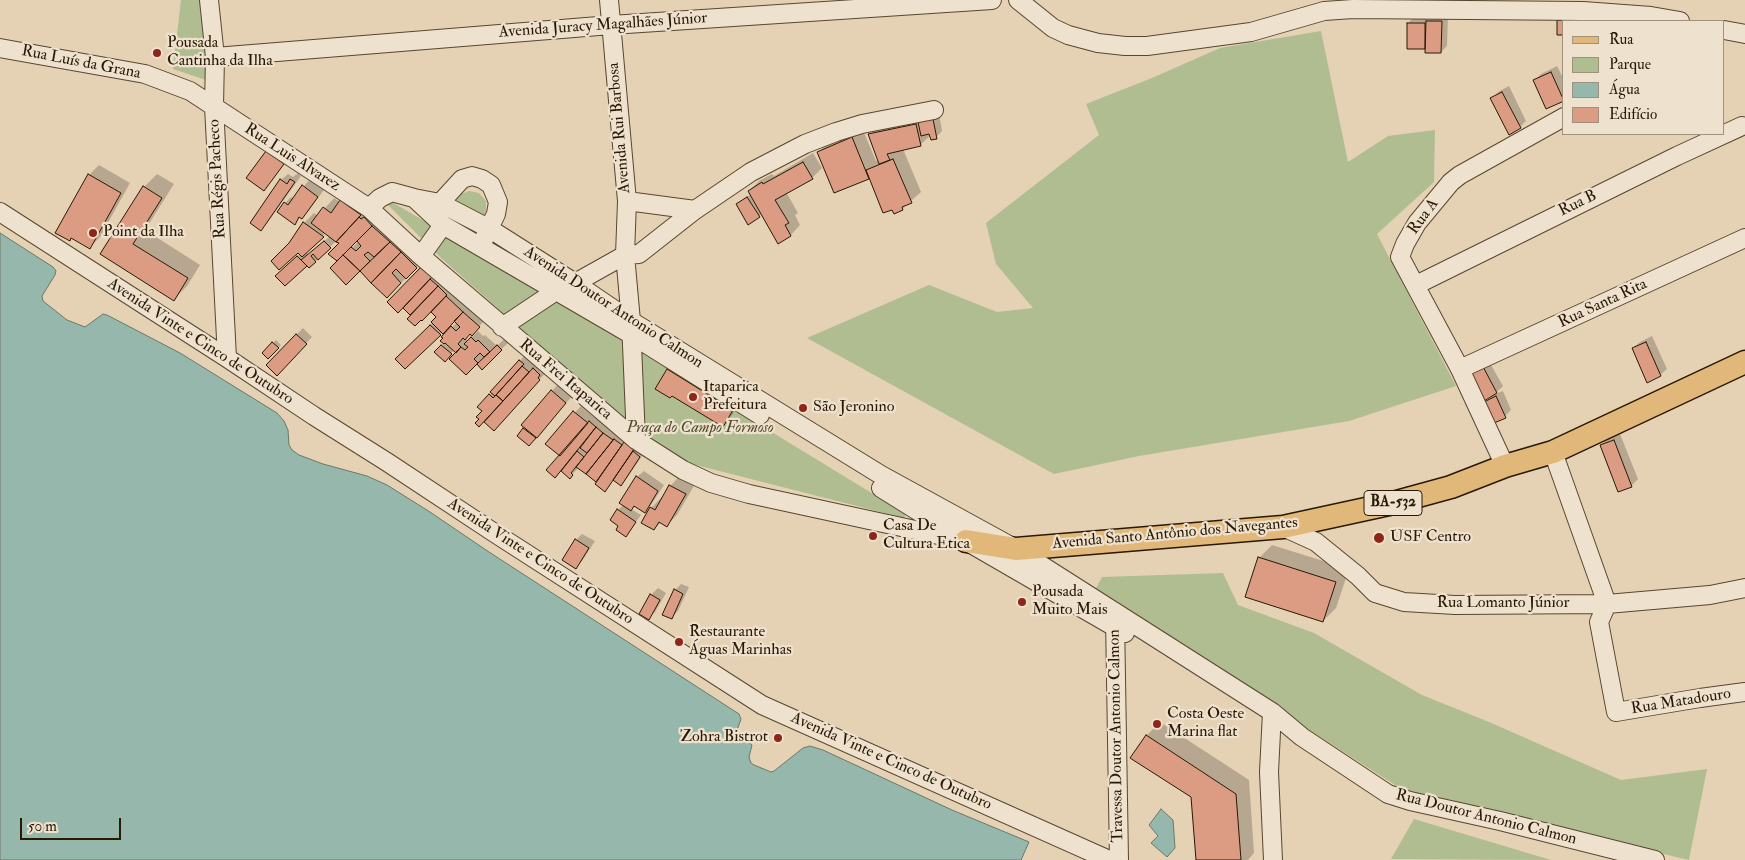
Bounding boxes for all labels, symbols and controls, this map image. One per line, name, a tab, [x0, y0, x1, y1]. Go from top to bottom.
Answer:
street label: Avenida Juracy Magalhães Júnior	[498, 9, 708, 43]
legend	[1562, 20, 1725, 135]
text: Rua	[1609, 30, 1634, 49]
place label: Pousada Cantinha da Ilha	[167, 34, 273, 72]
street label: Rua Luís da Grana	[20, 42, 142, 84]
marker: Pousada Cantinha da Ilha	[151, 47, 163, 59]
text: Parque	[1609, 55, 1651, 74]
street label: Avenida Rui Barbosa	[605, 62, 635, 194]
text: Água	[1609, 80, 1640, 99]
text: Edifício	[1609, 105, 1657, 124]
street label: Rua Régis Pacheco	[205, 119, 231, 239]
street label: Rua Luis Alvarez	[240, 120, 344, 196]
street label: Rua B	[1556, 187, 1600, 221]
street label: Rua A	[1405, 195, 1443, 239]
place label: Point da Ilha	[103, 223, 184, 243]
marker: Point da Ilha	[87, 227, 99, 239]
street label: Avenida Doutor Antonio Calmon	[520, 243, 706, 373]
street label: Avenida Vinte e Cinco de Outubro	[103, 275, 297, 409]
street label: Rua Santa Rita	[1556, 275, 1650, 333]
street label: Rua Frei Itaparica	[515, 336, 615, 424]
place label: Itaparica Prefeitura	[703, 378, 767, 416]
marker: Itaparica Prefeitura	[687, 391, 699, 403]
place label: São Jeronino	[813, 398, 894, 418]
marker: São Jeronino	[797, 402, 809, 414]
park label: Praça do Campo Formoso	[626, 419, 774, 439]
road number: BA-532	[1364, 490, 1422, 516]
street label: Avenida Vinte e Cinco de Outubro	[443, 495, 637, 629]
street label: Avenida Santo Antônio dos Navegantes	[1052, 514, 1298, 554]
place label: Casa De Cultura Etica	[883, 517, 970, 555]
place label: USF Centro	[1390, 528, 1471, 548]
marker: Casa De Cultura Etica	[867, 530, 879, 542]
marker: USF Centro	[1372, 531, 1386, 545]
place label: Pousada Muito Mais	[1032, 583, 1108, 621]
street label: Rua Lomanto Júnior	[1437, 594, 1569, 614]
marker: Pousada Muito Mais	[1016, 596, 1028, 608]
place label: Restaurante Águas Marinhas	[689, 623, 792, 661]
street label: Travessa Doutor Antonio Calmon	[1106, 629, 1128, 843]
marker: Restaurante Águas Marinhas	[673, 636, 685, 648]
street label: Rua Matadouro	[1630, 685, 1732, 719]
place label: Costa Oeste Marina flat	[1167, 705, 1244, 743]
street label: Avenida Vinte e Cinco de Outubro	[788, 709, 994, 815]
marker: Costa Oeste Marina flat	[1151, 718, 1163, 730]
place label: Zohra Bistrot	[680, 728, 768, 748]
marker: Zohra Bistrot	[772, 732, 784, 744]
street label: Rua Doutor Antonio Calmon	[1393, 786, 1579, 850]
scale bar	[22, 808, 124, 840]
text: 50 m	[28, 817, 57, 836]

